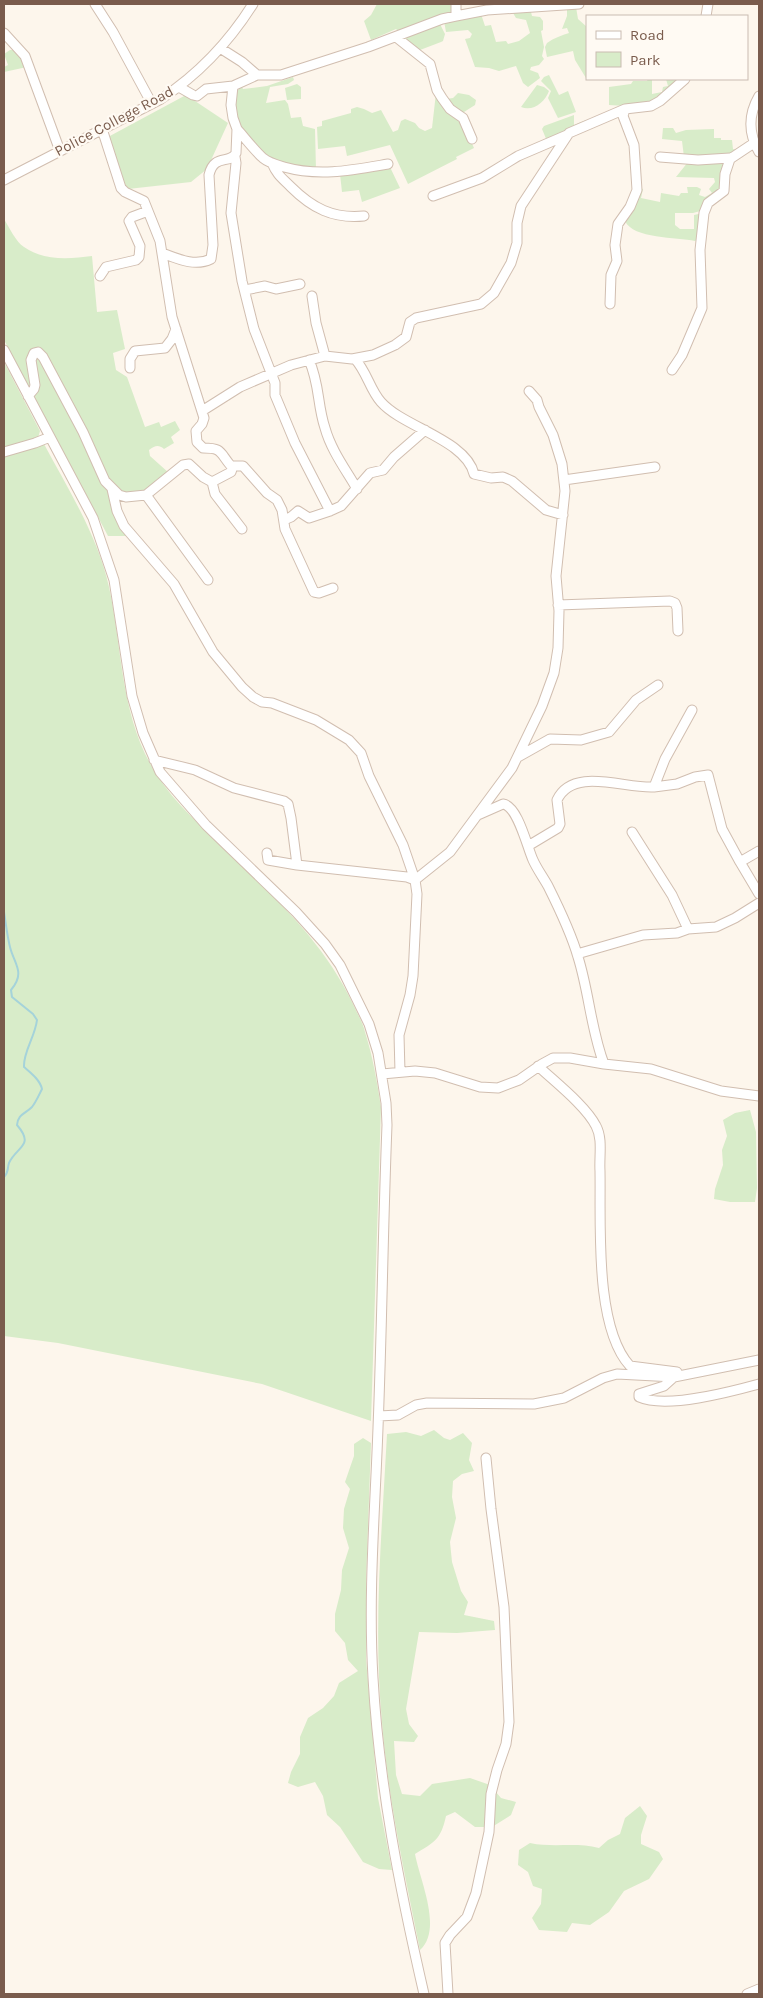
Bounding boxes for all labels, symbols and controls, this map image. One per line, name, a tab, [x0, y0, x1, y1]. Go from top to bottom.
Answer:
legend	[586, 15, 748, 80]
text: Road	[630, 26, 665, 44]
text: Park	[630, 51, 660, 69]
street label: Police College Road	[52, 82, 176, 160]

